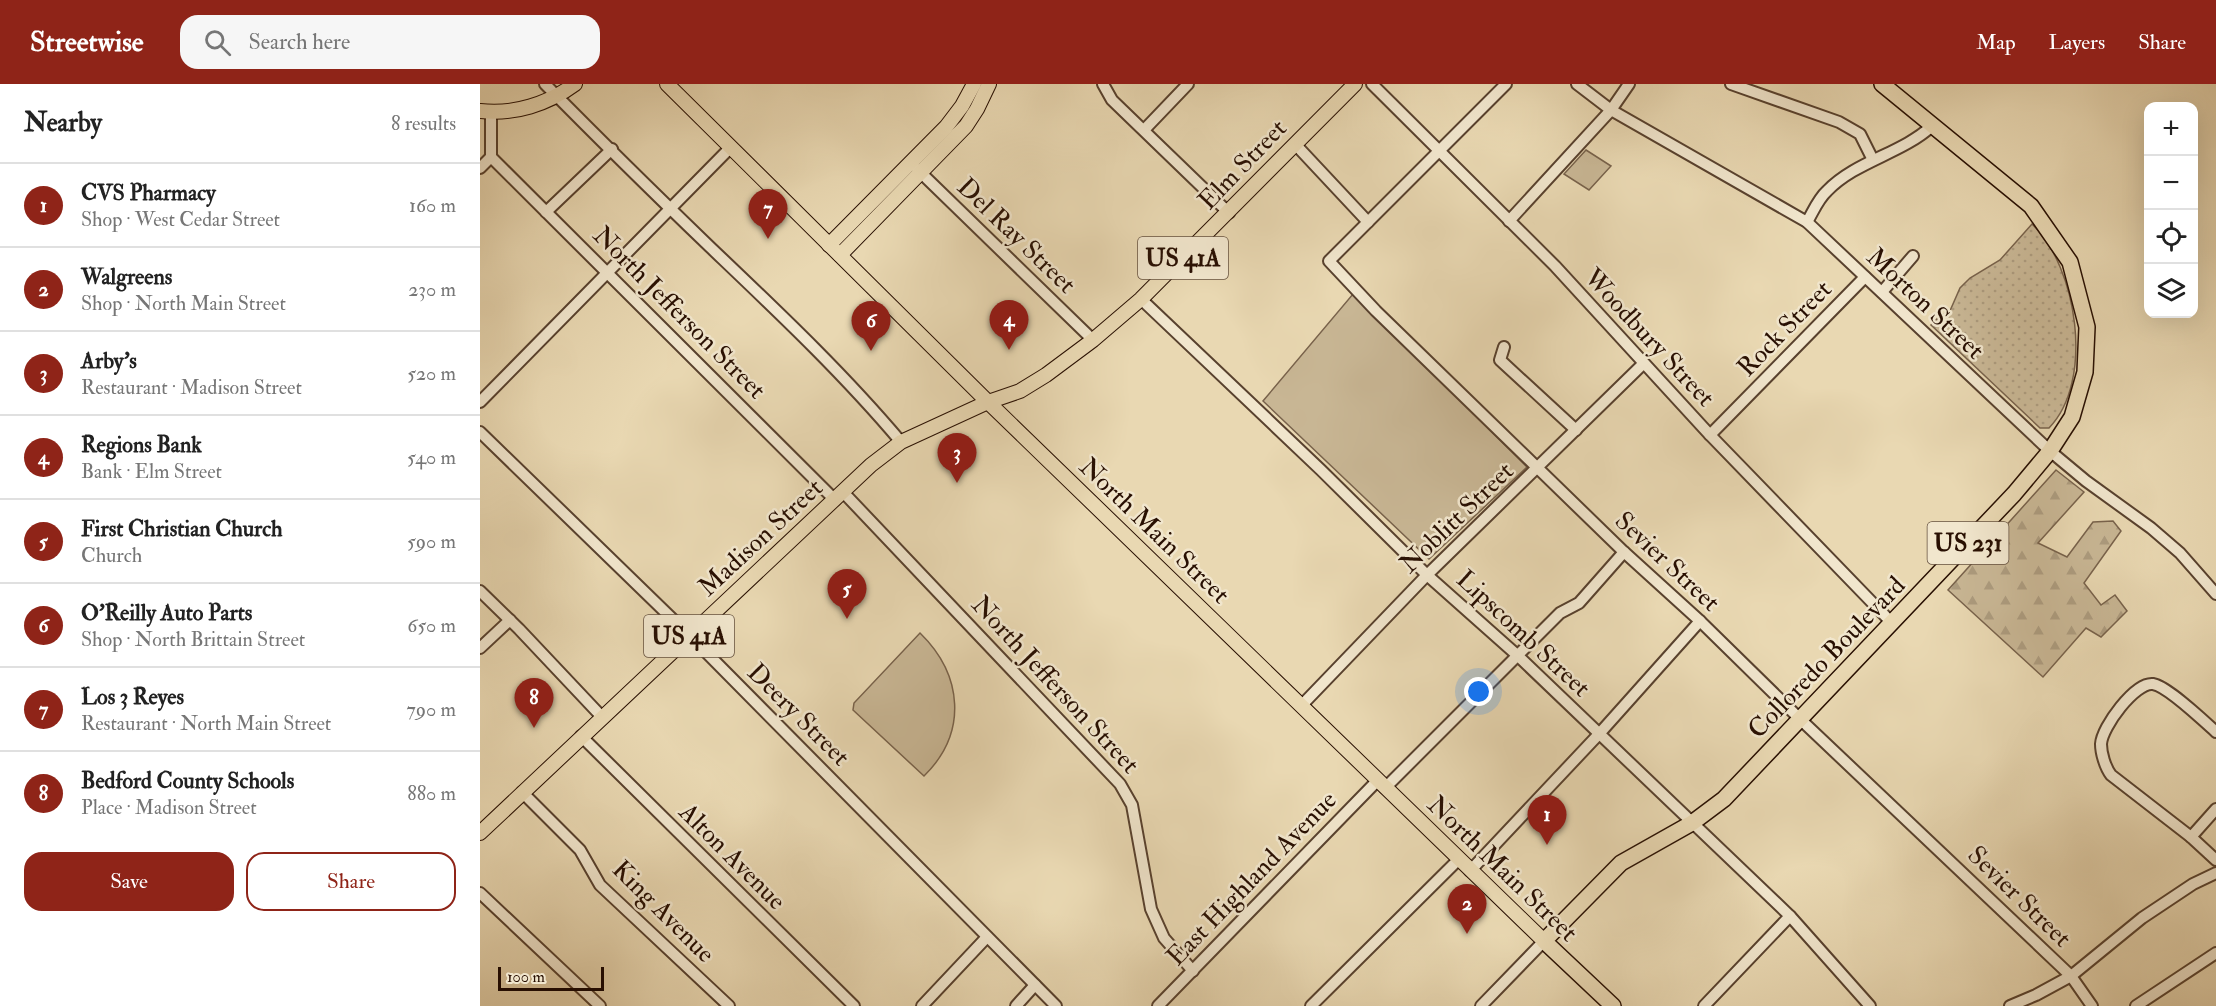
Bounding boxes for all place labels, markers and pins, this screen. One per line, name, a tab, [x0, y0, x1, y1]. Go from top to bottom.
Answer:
pin: 7	[748, 190, 788, 239]
pin: 4	[990, 300, 1028, 350]
pin: 6	[852, 302, 890, 351]
pin: 3	[938, 434, 976, 483]
pin: 5	[828, 570, 866, 619]
pin: 8	[514, 678, 554, 728]
pin: 1	[1528, 796, 1566, 845]
pin: 2	[1448, 884, 1486, 934]

